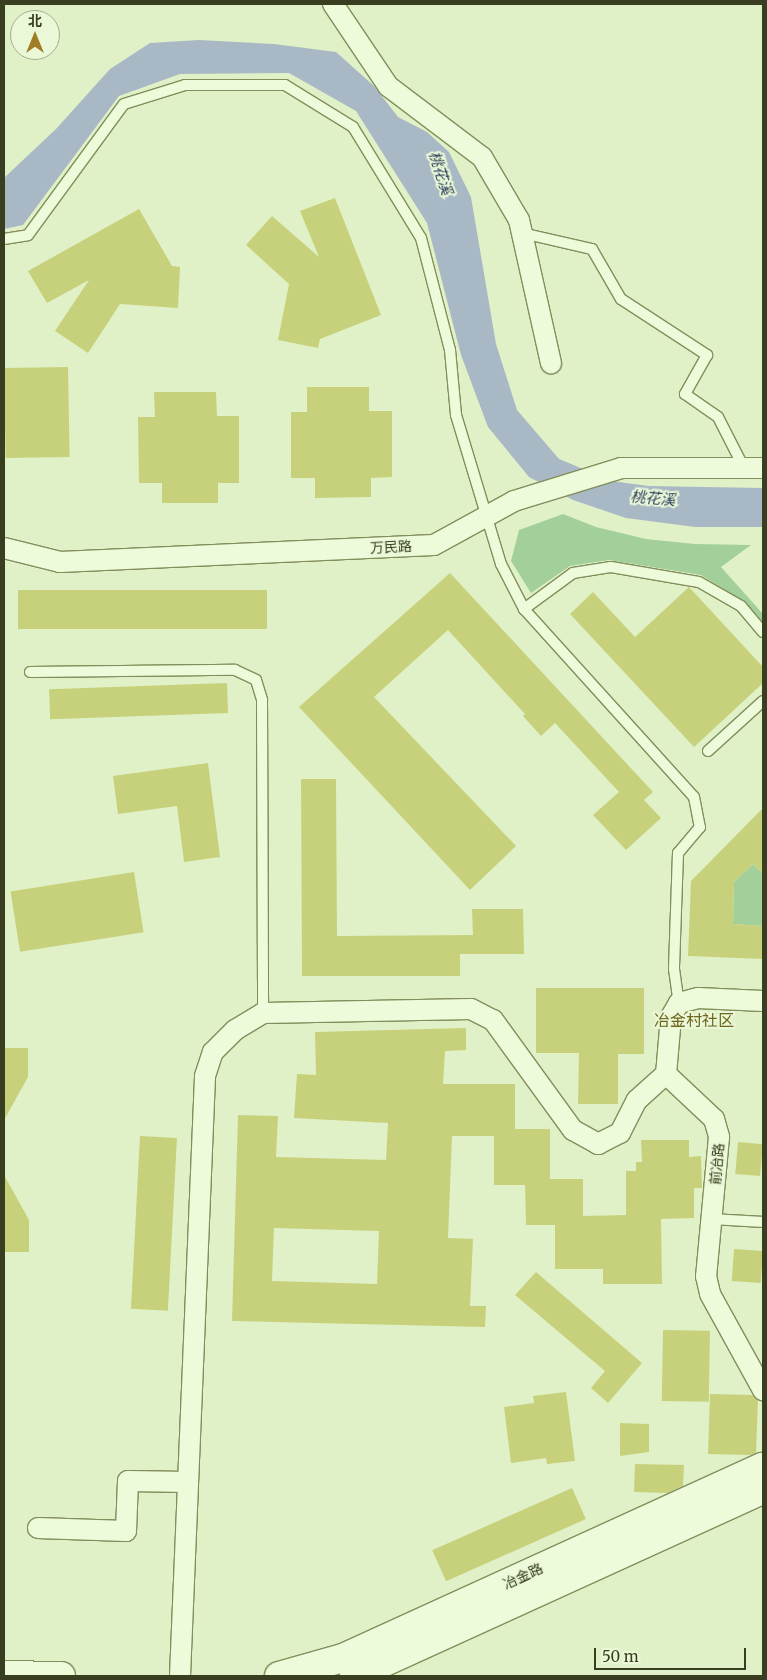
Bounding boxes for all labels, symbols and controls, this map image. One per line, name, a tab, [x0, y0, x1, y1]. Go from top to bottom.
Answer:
north arrow	[10, 10, 60, 60]
text: 北	[28, 12, 42, 30]
water label: 桃花溪	[425, 149, 457, 197]
water label: 桃花溪	[630, 487, 676, 509]
street label: 万民路	[370, 538, 412, 556]
district label: 冶金村社区	[654, 1010, 734, 1030]
street label: 前冶路	[707, 1142, 727, 1186]
street label: 冶金路	[500, 1560, 546, 1592]
scale bar	[597, 1638, 750, 1670]
text: 50 m	[602, 1647, 639, 1666]

